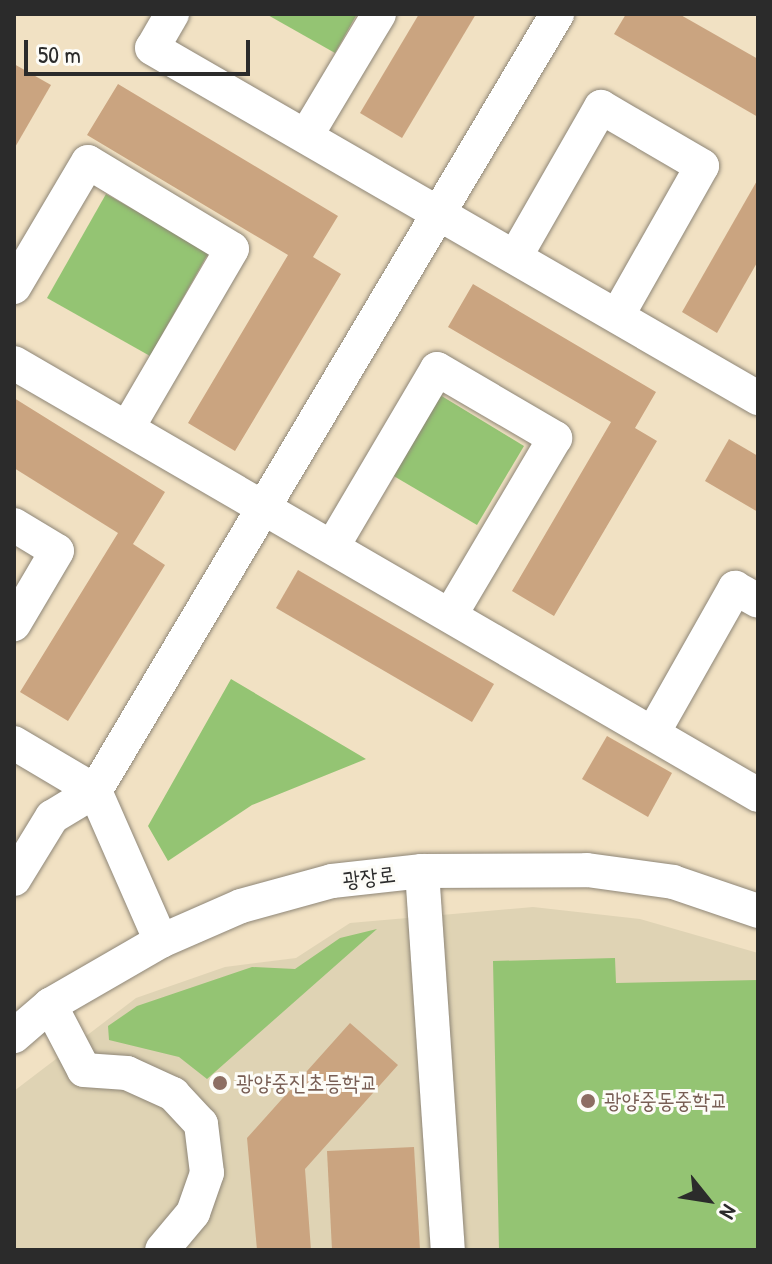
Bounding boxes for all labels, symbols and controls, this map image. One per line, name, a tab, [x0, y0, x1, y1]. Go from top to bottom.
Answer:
scale bar	[28, 24, 254, 74]
text: 50 m	[38, 38, 81, 70]
street label: 광장로	[341, 861, 397, 893]
place label: 광양중진초등학교	[236, 1070, 378, 1096]
marker: 광양중진초등학교	[211, 1074, 229, 1092]
place label: 광양중동중학교	[604, 1088, 728, 1114]
marker: 광양중동중학교	[579, 1092, 597, 1110]
north arrow	[668, 1160, 748, 1240]
text: N	[713, 1199, 745, 1225]

